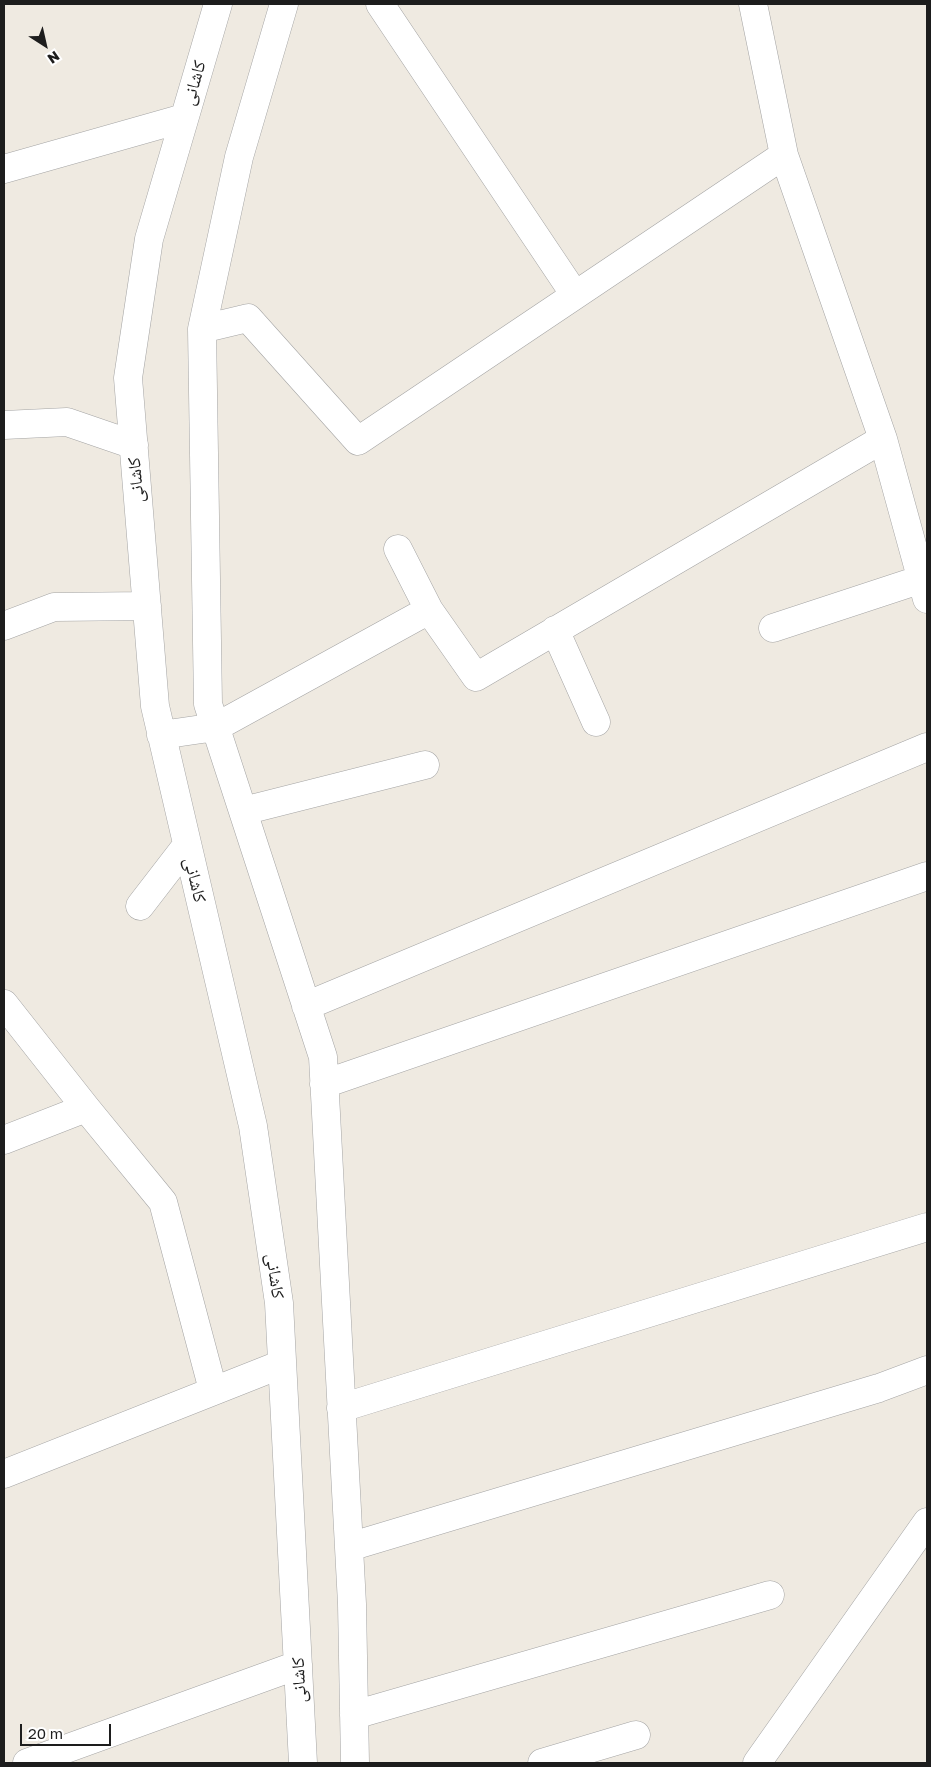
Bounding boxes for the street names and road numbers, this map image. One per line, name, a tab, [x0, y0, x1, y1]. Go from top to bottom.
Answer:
street label: کاشانی	[177, 58, 211, 108]
street label: کاشانی	[123, 456, 149, 504]
street label: کاشانی	[179, 855, 211, 905]
street label: کاشانی	[261, 1252, 289, 1300]
street label: کاشانی	[287, 1657, 311, 1703]

